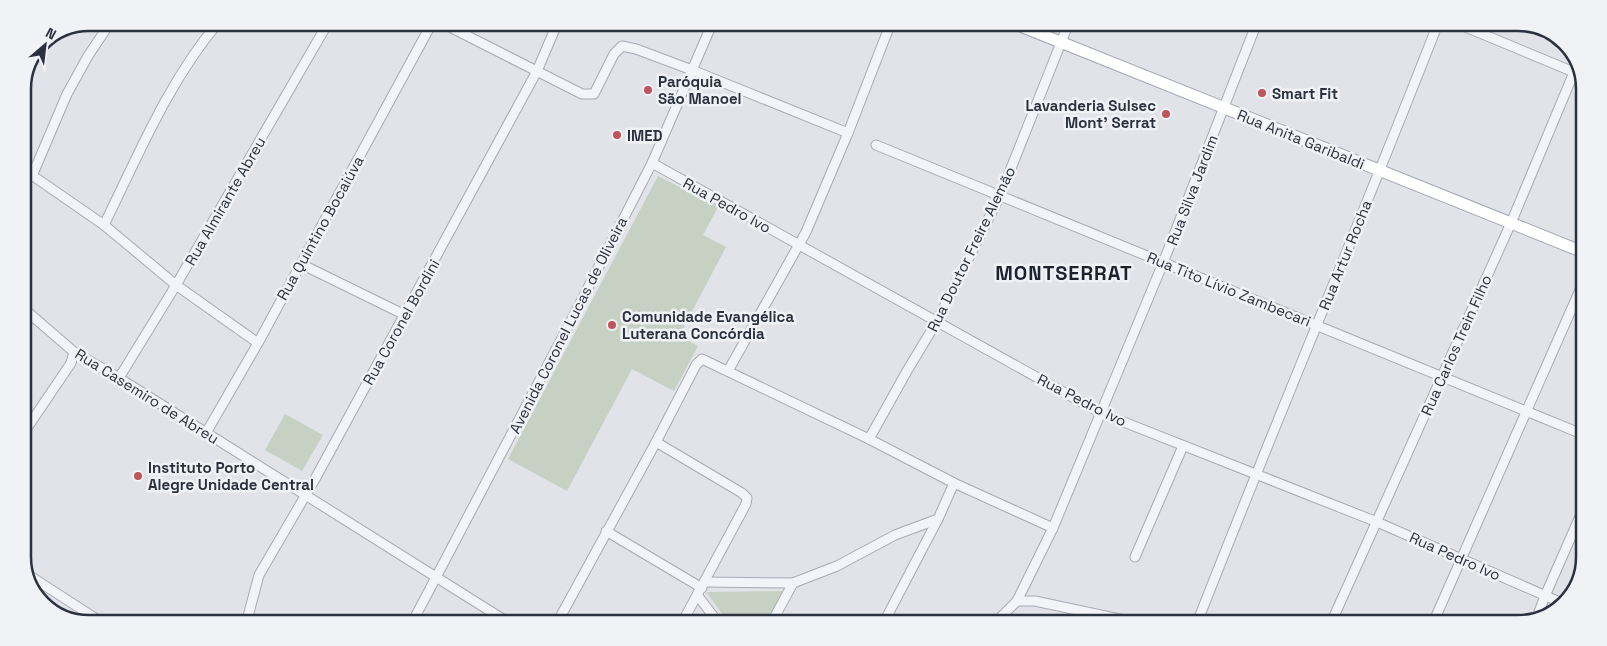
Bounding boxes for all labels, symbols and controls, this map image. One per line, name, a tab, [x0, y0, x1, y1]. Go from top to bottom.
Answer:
north arrow	[20, 20, 70, 70]
text: N	[43, 23, 59, 44]
place label: Paróquia São Manoel	[658, 72, 742, 108]
marker: Paróquia São Manoel	[642, 84, 654, 96]
place label: Smart Fit	[1272, 84, 1338, 103]
marker: Smart Fit	[1256, 87, 1268, 99]
place label: Lavanderia Sulsec Mont' Serrat	[1025, 96, 1156, 132]
street label: Rua Anita Garibaldi	[1235, 105, 1367, 173]
marker: Lavanderia Sulsec Mont' Serrat	[1160, 108, 1172, 120]
place label: IMED	[627, 126, 663, 145]
marker: IMED	[611, 129, 623, 141]
street label: Rua Silva Jardim	[1162, 132, 1222, 248]
street label: Rua Almirante Abreu	[180, 133, 270, 269]
street label: Rua Quintino Bocaiúva	[272, 152, 368, 303]
street label: Rua Doutor Freire Alemão	[923, 163, 1019, 335]
street label: Rua Pedro Ivo	[680, 173, 774, 237]
street label: Rua Artur Rocha	[1314, 197, 1376, 313]
street label: Avenida Coronel Lucas de Oliveira	[505, 213, 631, 437]
street label: Rua Tito Lívio Zambecari	[1144, 247, 1314, 331]
street label: Rua Coronel Bordini	[358, 256, 444, 388]
district label: MONTSERRAT	[995, 260, 1133, 286]
street label: Rua Carlos Trein Filho	[1416, 272, 1496, 418]
place label: Comunidade Evangélica Luterana Concórdia	[622, 307, 794, 343]
marker: Comunidade Evangélica Luterana Concórdia	[606, 319, 618, 331]
street label: Rua Casemiro de Abreu	[72, 344, 222, 448]
street label: Rua Pedro Ivo	[1034, 369, 1130, 431]
place label: Instituto Porto Alegre Unidade Central	[148, 458, 314, 494]
marker: Instituto Porto Alegre Unidade Central	[132, 470, 144, 482]
street label: Rua Pedro Ivo	[1407, 527, 1503, 585]

